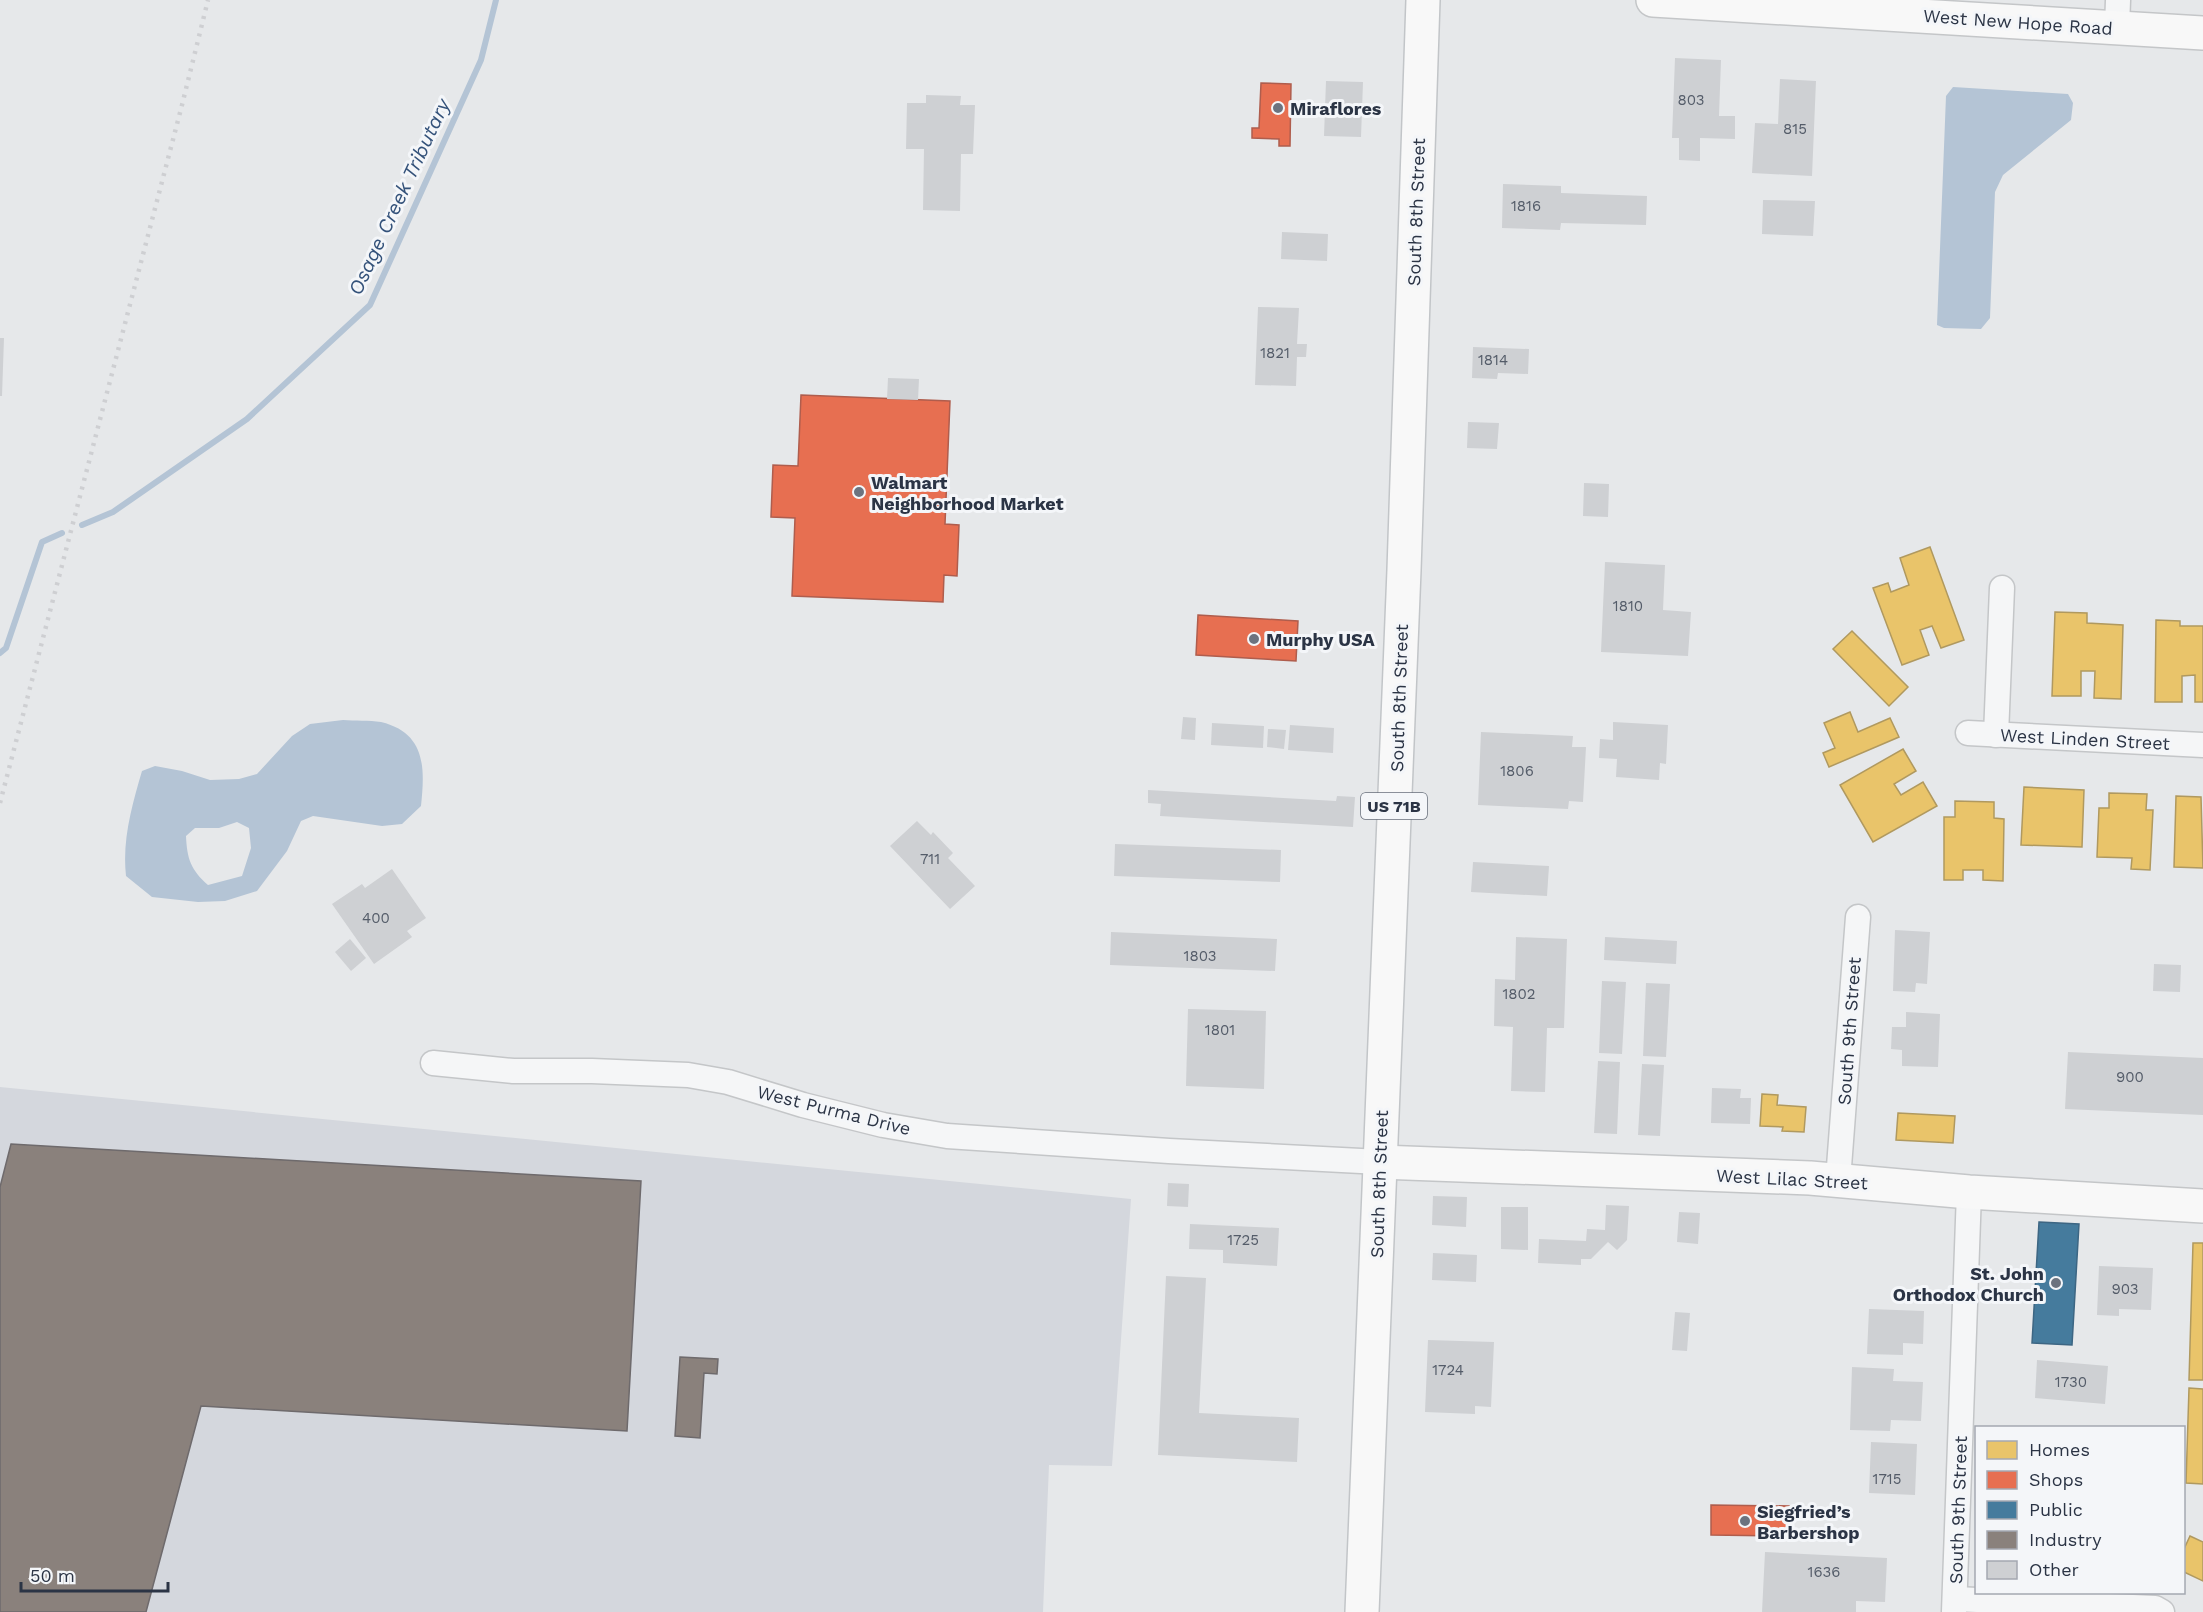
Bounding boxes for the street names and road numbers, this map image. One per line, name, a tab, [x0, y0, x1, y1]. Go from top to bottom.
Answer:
street label: West New Hope Road	[1923, 5, 2113, 39]
street label: South 8th Street	[1403, 137, 1429, 287]
street label: South 8th Street	[1386, 623, 1412, 773]
street label: West Linden Street	[2000, 724, 2171, 754]
road number: US 71B	[1361, 793, 1427, 819]
street label: South 9th Street	[1833, 956, 1865, 1106]
street label: West Purma Drive	[755, 1081, 913, 1139]
street label: South 8th Street	[1366, 1109, 1392, 1259]
street label: West Lilac Street	[1716, 1165, 1869, 1193]
street label: South 9th Street	[1945, 1435, 1971, 1585]

